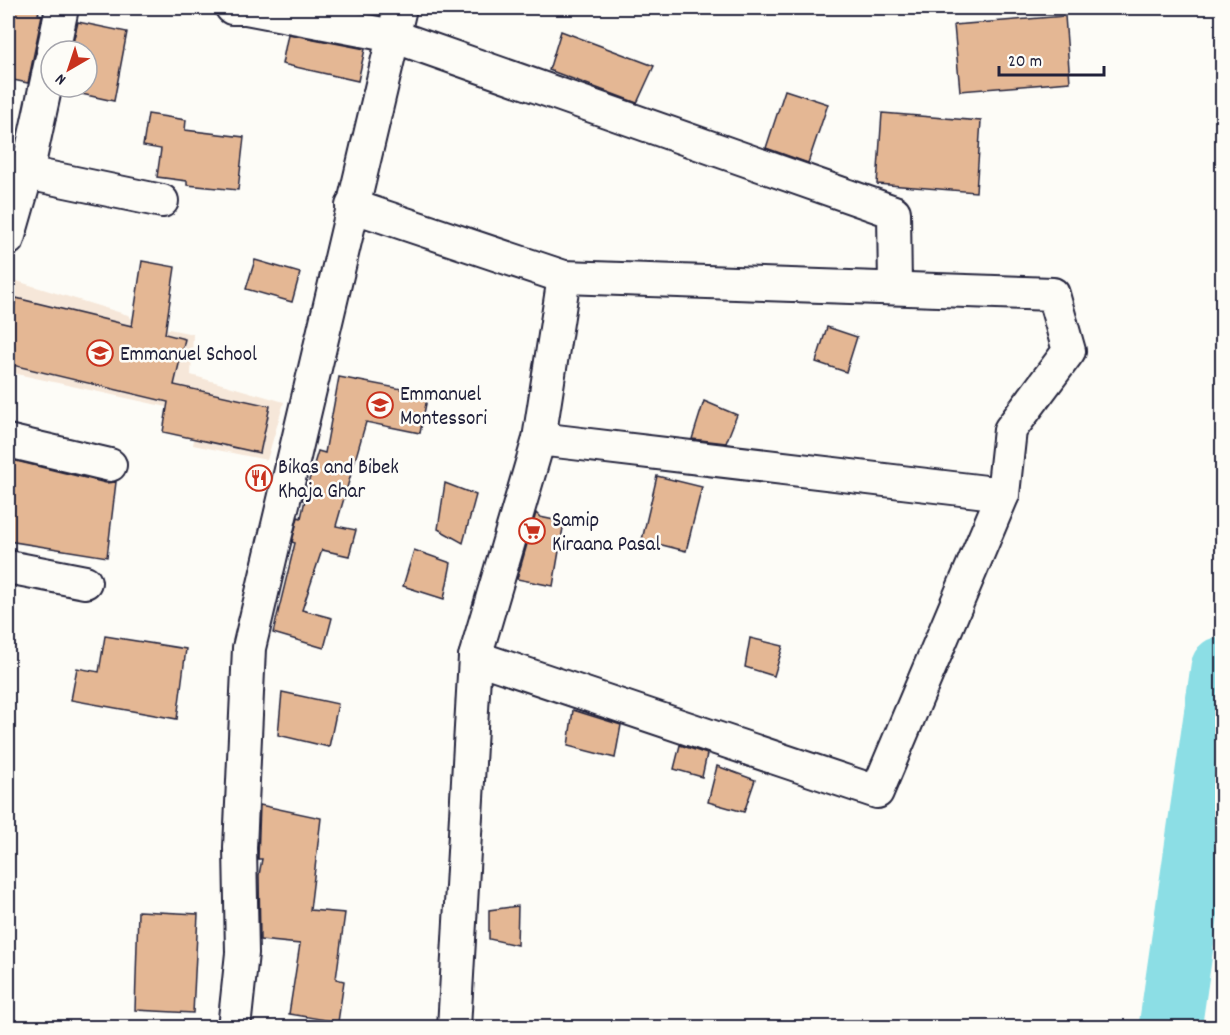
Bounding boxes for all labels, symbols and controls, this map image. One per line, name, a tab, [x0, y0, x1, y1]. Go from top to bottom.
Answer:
north arrow	[39, 39, 99, 99]
scale bar	[999, 39, 1104, 77]
text: 20 m	[1008, 50, 1042, 75]
text: N	[51, 67, 71, 90]
school or university icon: Emmanuel School	[85, 338, 115, 368]
place label: Emmanuel School	[120, 341, 257, 371]
place label: Emmanuel Montessori	[400, 381, 487, 435]
school or university icon: Emmanuel Montessori	[365, 390, 395, 420]
place label: Bikas and Bibek Khaja Ghar	[278, 454, 399, 508]
restaurant icon: Bikas and Bibek Khaja Ghar	[244, 463, 274, 493]
place label: Samip Kiraana Pasal	[552, 507, 660, 561]
supermarket icon: Samip Kiraana Pasal	[517, 516, 547, 546]

